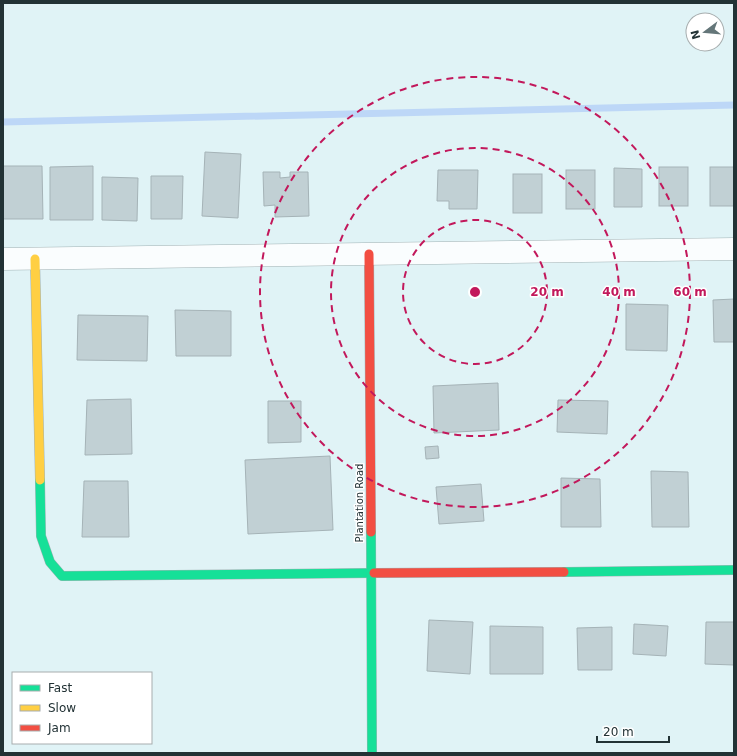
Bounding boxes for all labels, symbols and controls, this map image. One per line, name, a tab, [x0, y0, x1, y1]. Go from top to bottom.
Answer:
north arrow	[685, 12, 725, 52]
text: N	[688, 28, 703, 41]
centre of rings	[468, 285, 482, 299]
text: 20 m	[530, 285, 564, 299]
text: 40 m	[602, 285, 636, 299]
text: 60 m	[673, 285, 707, 299]
street label: Plantation Road	[354, 464, 365, 542]
legend	[12, 672, 152, 744]
text: Fast	[48, 681, 72, 695]
text: Slow	[48, 701, 76, 715]
scale bar	[597, 718, 669, 744]
text: Jam	[47, 721, 71, 735]
text: 20 m	[603, 725, 634, 739]

